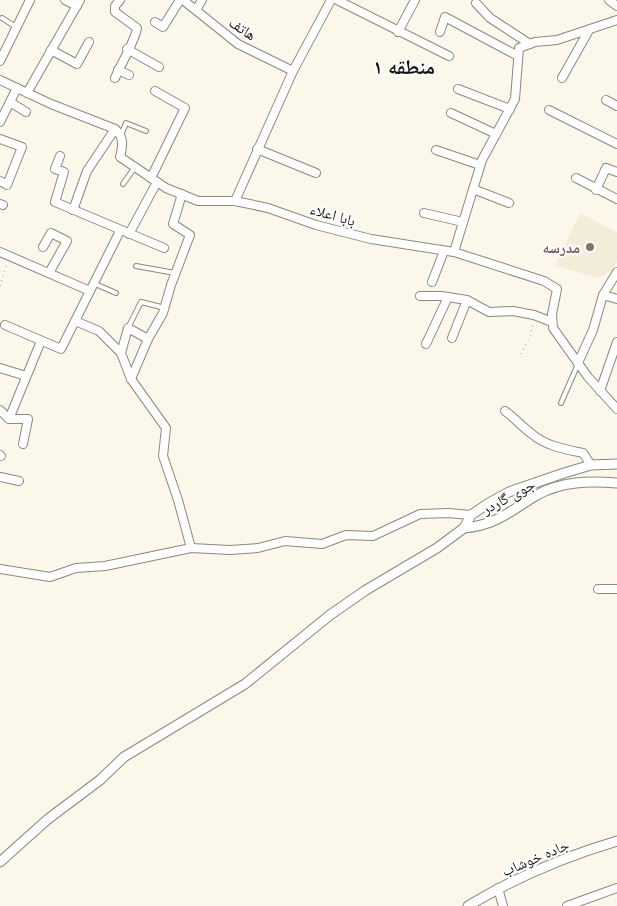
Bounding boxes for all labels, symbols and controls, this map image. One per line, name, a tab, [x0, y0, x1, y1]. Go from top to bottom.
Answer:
street label: هاتف	[225, 12, 261, 44]
district label: منطقه ۱	[373, 53, 435, 80]
street label: بابا اعلاء	[308, 198, 358, 230]
place label: مدرسه	[542, 237, 580, 257]
marker: مدرسه	[584, 241, 596, 253]
street label: جوی گاردر	[477, 473, 539, 520]
street label: جاده خوشاب	[498, 834, 572, 880]

